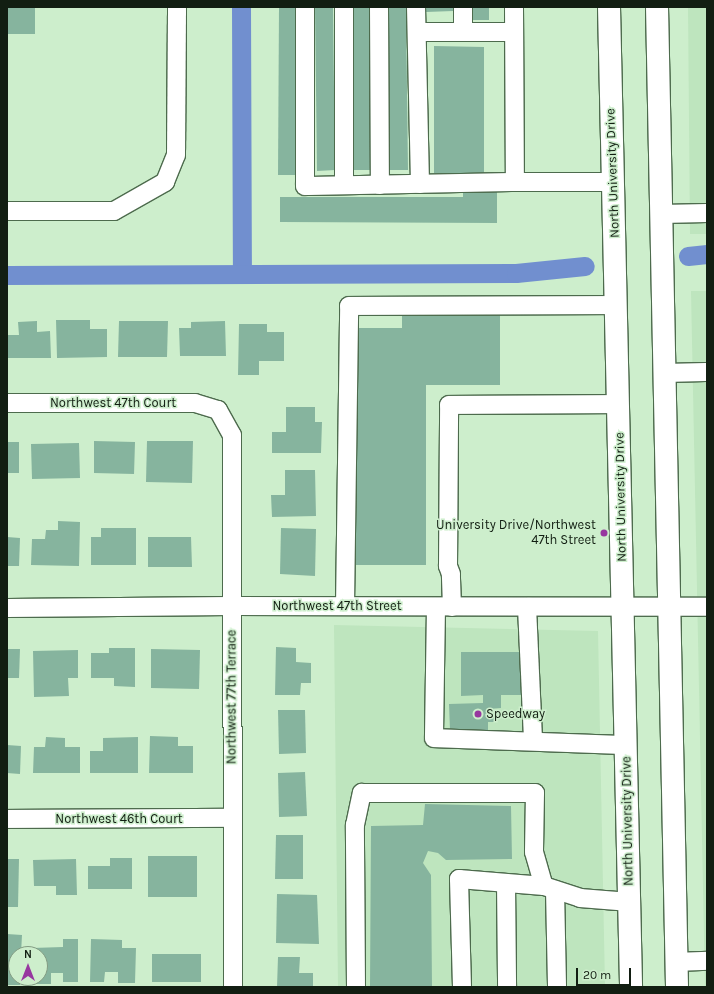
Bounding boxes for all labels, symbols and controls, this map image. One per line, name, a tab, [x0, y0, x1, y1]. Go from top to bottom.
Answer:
street label: North University Drive	[603, 108, 623, 238]
street label: Northwest 47th Court	[50, 395, 176, 411]
street label: North University Drive	[612, 432, 630, 562]
place label: University Drive/Northwest 47th Street	[436, 518, 596, 549]
marker: University Drive/Northwest 47th Street	[599, 528, 609, 538]
street label: Northwest 47th Street	[272, 598, 402, 614]
street label: Northwest 77th Terrace	[224, 630, 240, 764]
place label: Speedway	[486, 706, 545, 722]
marker: Speedway	[473, 709, 483, 719]
street label: North University Drive	[619, 756, 637, 886]
street label: Northwest 46th Court	[55, 811, 183, 827]
north arrow	[8, 946, 48, 986]
text: N	[24, 948, 32, 961]
scale bar	[578, 960, 633, 986]
text: 20 m	[583, 968, 611, 982]

